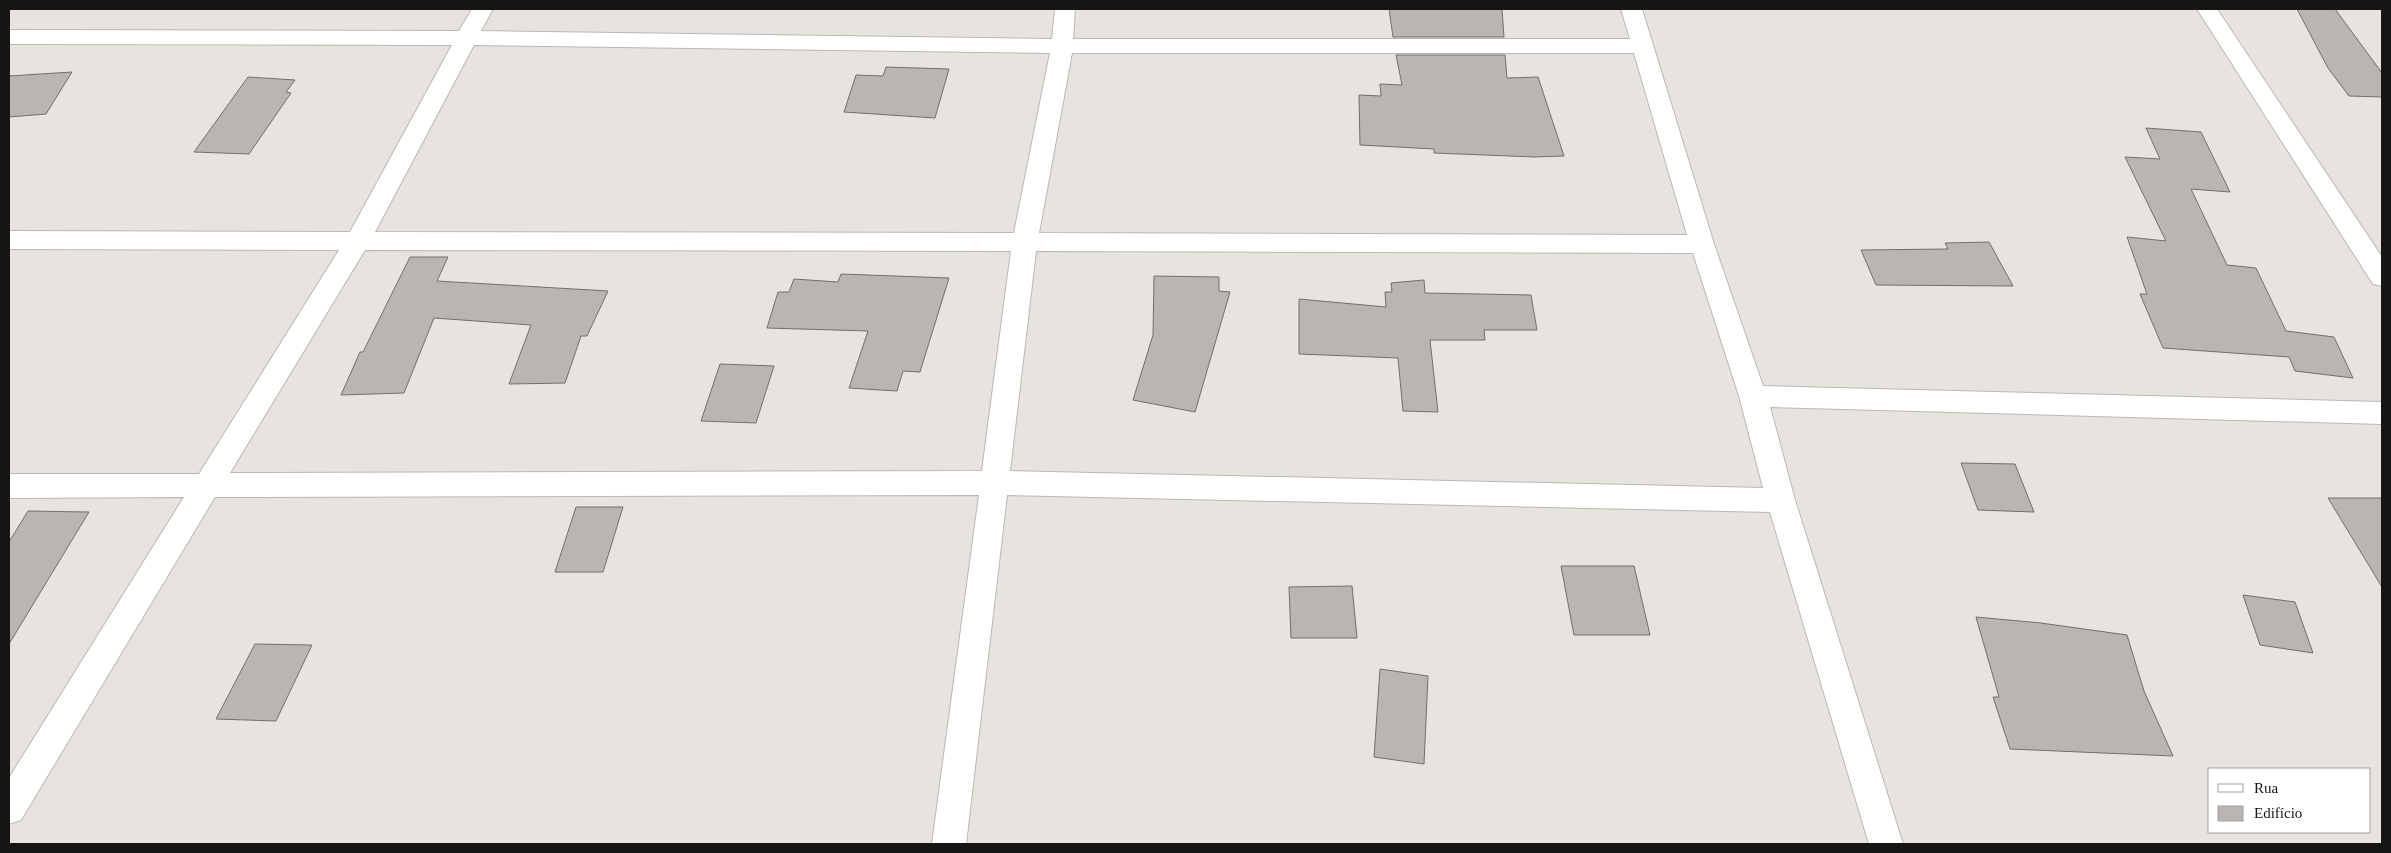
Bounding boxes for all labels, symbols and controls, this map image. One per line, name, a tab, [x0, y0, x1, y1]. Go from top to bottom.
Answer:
legend	[2208, 768, 2371, 833]
text: Rua	[2254, 780, 2279, 796]
text: Edifício	[2254, 805, 2302, 821]

